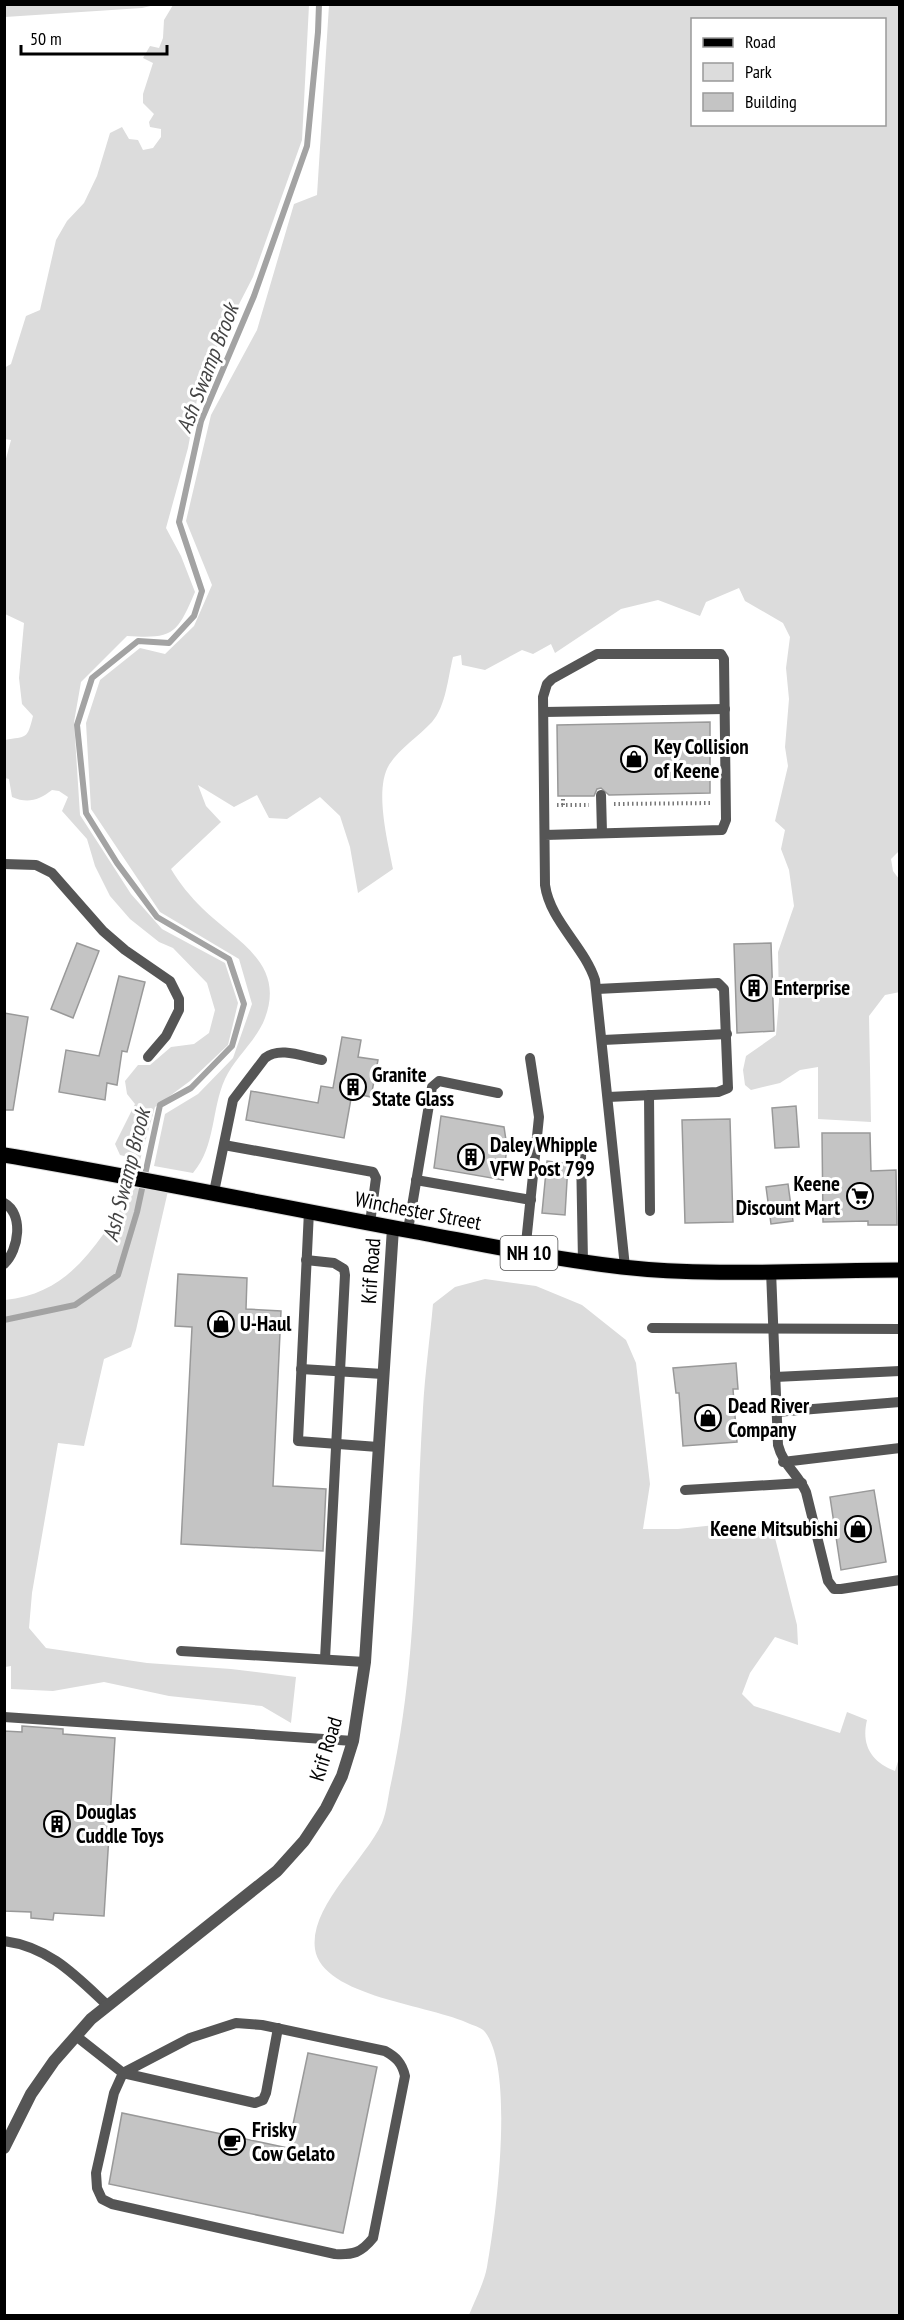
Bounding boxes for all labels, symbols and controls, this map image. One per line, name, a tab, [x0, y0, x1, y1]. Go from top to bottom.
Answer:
scale bar	[21, 18, 166, 56]
legend	[691, 18, 886, 126]
text: 50 m	[30, 27, 62, 50]
text: Road	[745, 30, 776, 53]
text: Park	[745, 60, 772, 83]
text: Building	[745, 90, 797, 113]
water label: Ash Swamp Brook	[170, 297, 245, 436]
place label: Key Collision of Keene	[654, 733, 749, 784]
shop icon: Key Collision of Keene	[619, 744, 649, 774]
building icon: Enterprise	[739, 973, 769, 1003]
place label: Enterprise	[774, 974, 850, 1001]
place label: Granite State Glass	[372, 1061, 454, 1112]
building icon: Granite State Glass	[338, 1072, 368, 1102]
water label: Ash Swamp Brook	[96, 1103, 157, 1244]
place label: Daley Whipple VFW Post 799	[489, 1131, 598, 1182]
building icon: Daley Whipple VFW Post 799	[456, 1142, 486, 1172]
place label: Keene Discount Mart	[736, 1170, 840, 1221]
supermarket icon: Keene Discount Mart	[845, 1181, 875, 1211]
street label: Winchester Street	[353, 1185, 484, 1236]
road number: NH 10	[500, 1236, 558, 1270]
street label: Krif Road	[355, 1237, 386, 1305]
shop icon: U-Haul	[206, 1309, 236, 1339]
place label: U-Haul	[240, 1310, 292, 1337]
place label: Dead River Company	[728, 1392, 810, 1443]
shop icon: Dead River Company	[693, 1403, 723, 1433]
shop icon: Keene Mitsubishi	[843, 1514, 873, 1544]
place label: Keene Mitsubishi	[710, 1515, 838, 1542]
street label: Krif Road	[303, 1713, 348, 1784]
place label: Douglas Cuddle Toys	[76, 1798, 164, 1849]
building icon: Douglas Cuddle Toys	[42, 1809, 72, 1839]
place label: Frisky Cow Gelato	[252, 2116, 335, 2167]
cafe icon: Frisky Cow Gelato	[217, 2127, 247, 2157]

